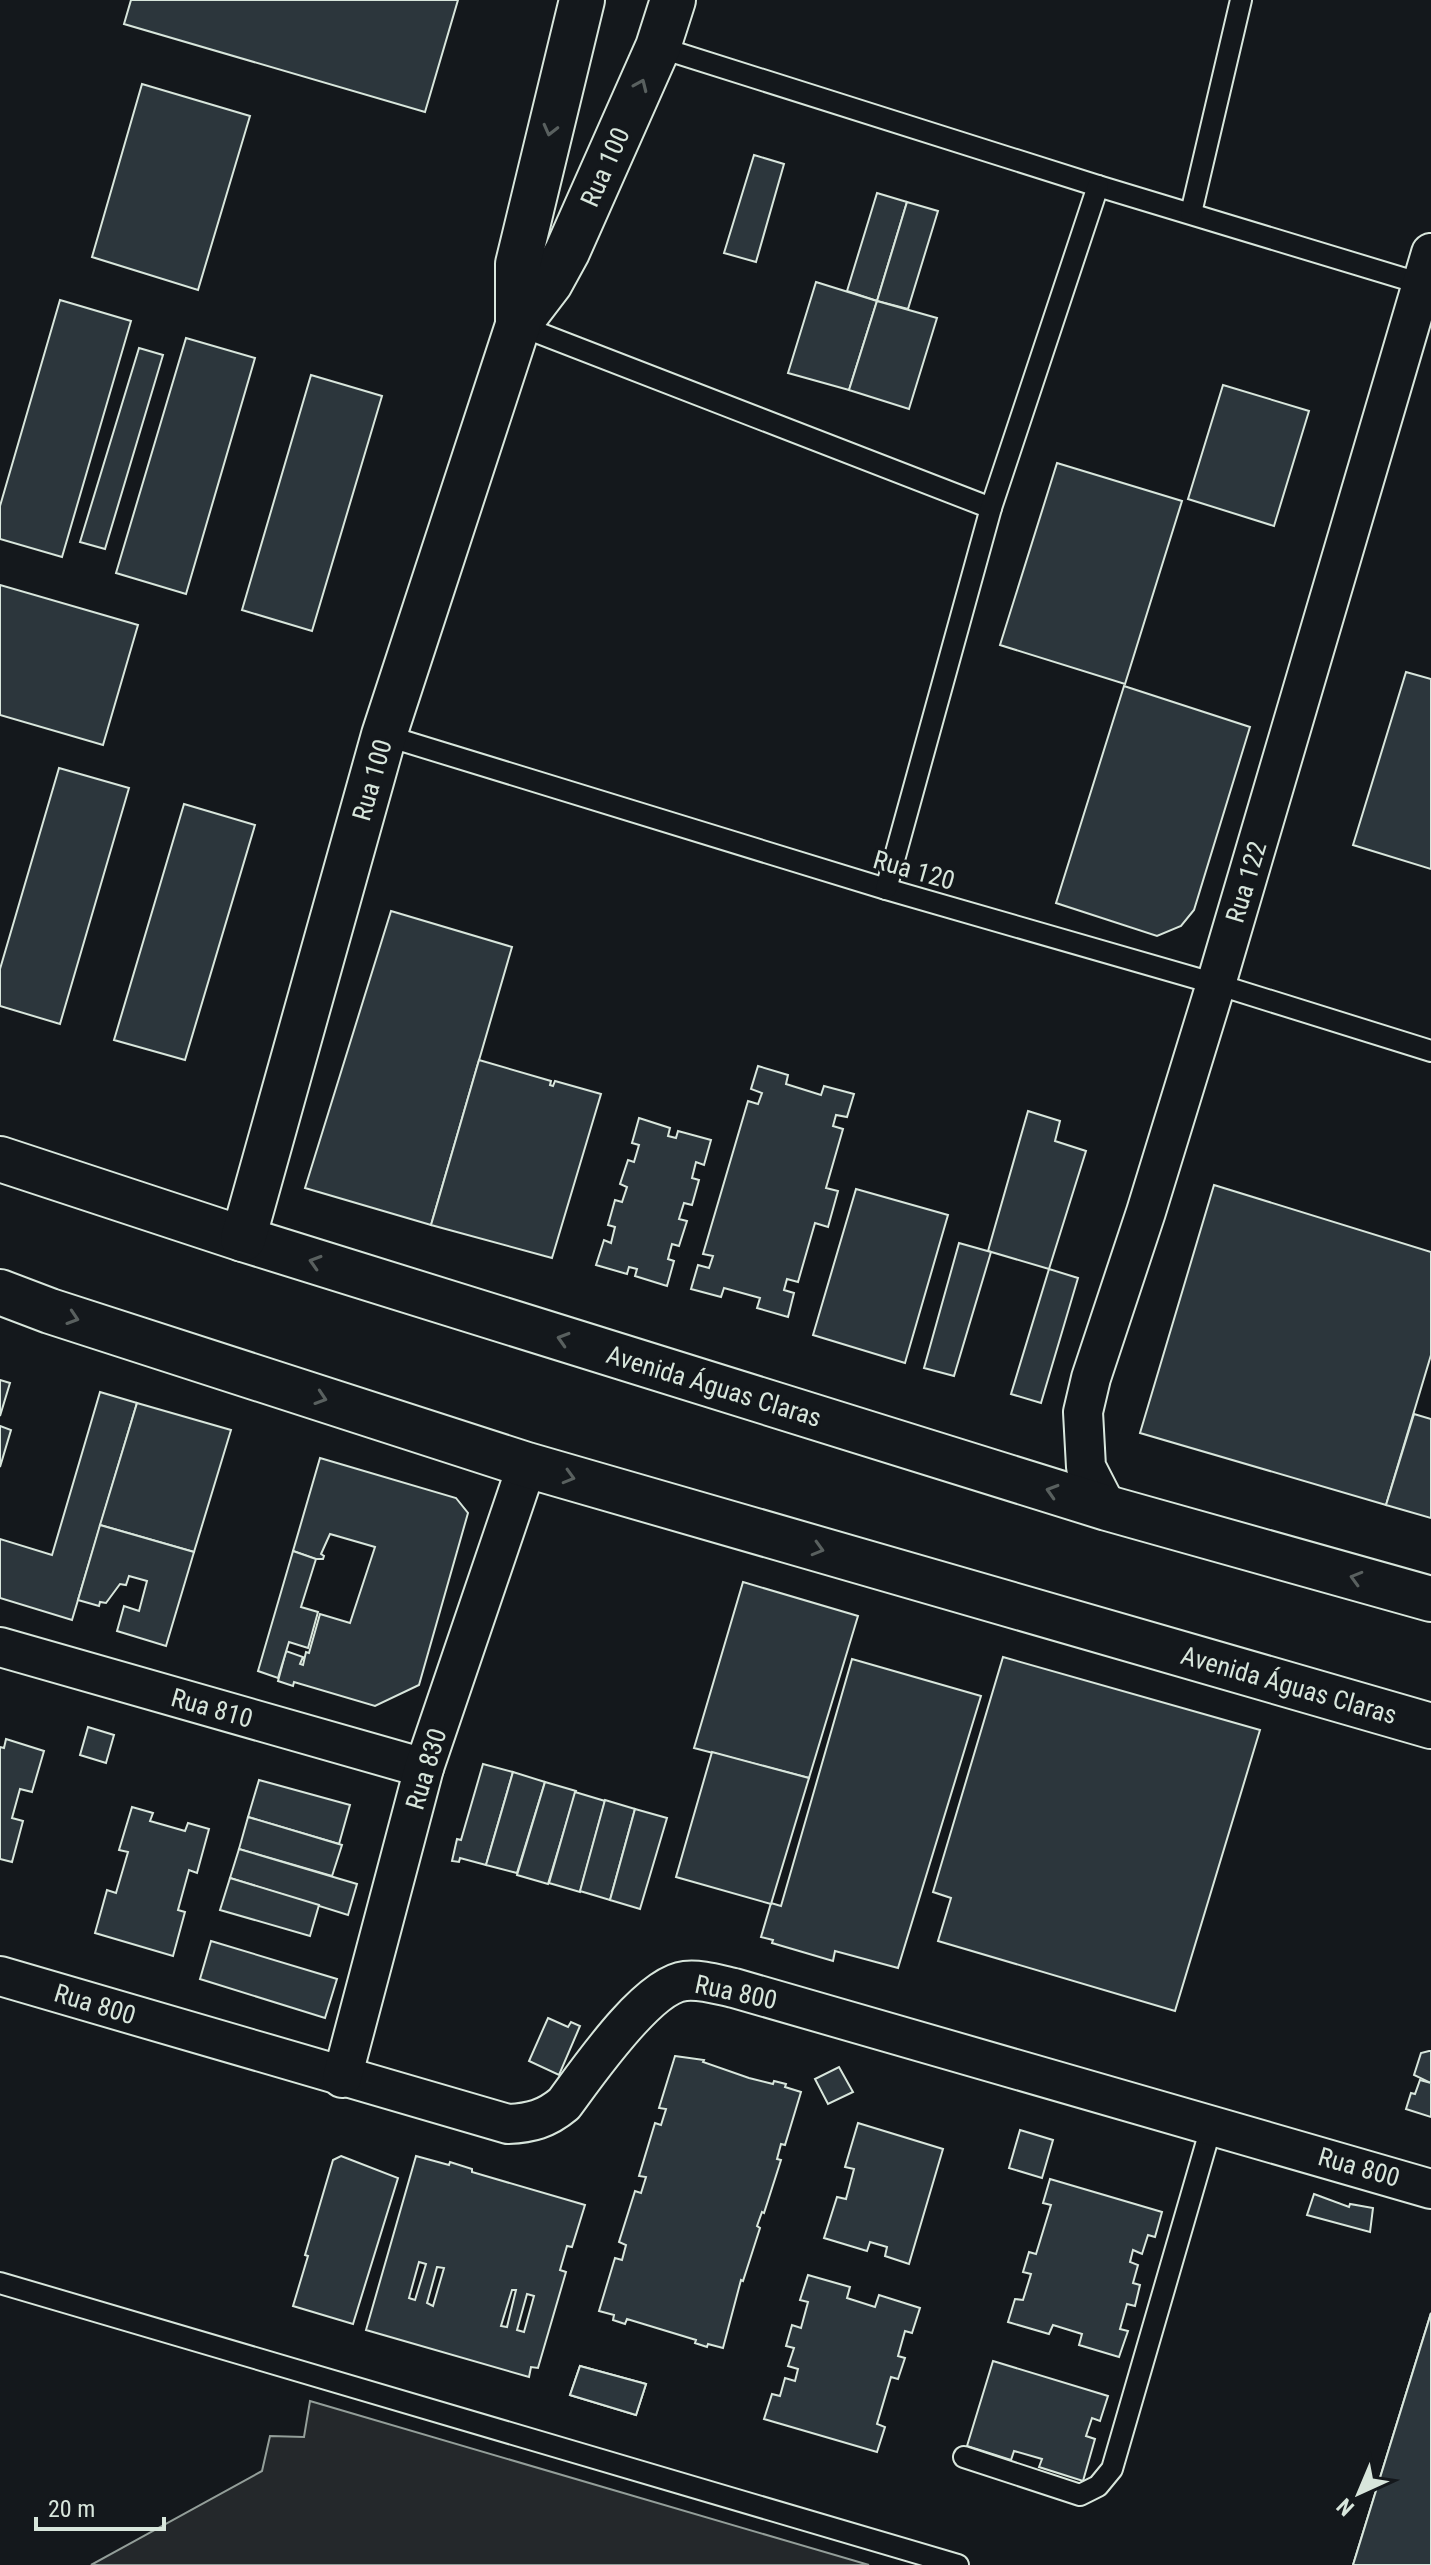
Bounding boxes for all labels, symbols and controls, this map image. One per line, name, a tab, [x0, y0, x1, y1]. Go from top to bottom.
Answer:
one-way arrow	[631, 79, 647, 93]
one-way arrow	[542, 123, 559, 137]
street label: Rua 100	[574, 123, 636, 211]
street label: Rua 100	[346, 736, 398, 824]
street label: Rua 122	[1219, 838, 1273, 926]
street label: Rua 120	[870, 844, 958, 896]
one-way arrow	[308, 1255, 322, 1271]
one-way arrow	[66, 1309, 80, 1325]
one-way arrow	[557, 1332, 571, 1348]
street label: Avenida Águas Claras	[603, 1339, 825, 1433]
one-way arrow	[313, 1389, 327, 1405]
one-way arrow	[561, 1468, 575, 1484]
one-way arrow	[1046, 1484, 1060, 1500]
one-way arrow	[811, 1540, 825, 1556]
one-way arrow	[1349, 1570, 1363, 1587]
street label: Avenida Águas Claras	[1178, 1640, 1400, 1730]
street label: Rua 810	[168, 1682, 256, 1734]
street label: Rua 830	[399, 1725, 453, 1813]
street label: Rua 800	[692, 1969, 780, 2015]
street label: Rua 800	[51, 1977, 139, 2031]
street label: Rua 800	[1315, 2141, 1403, 2193]
north arrow	[1319, 2453, 1399, 2533]
scale bar	[36, 2481, 164, 2531]
text: N	[1332, 2493, 1359, 2521]
text: 20 m	[48, 2495, 95, 2523]

